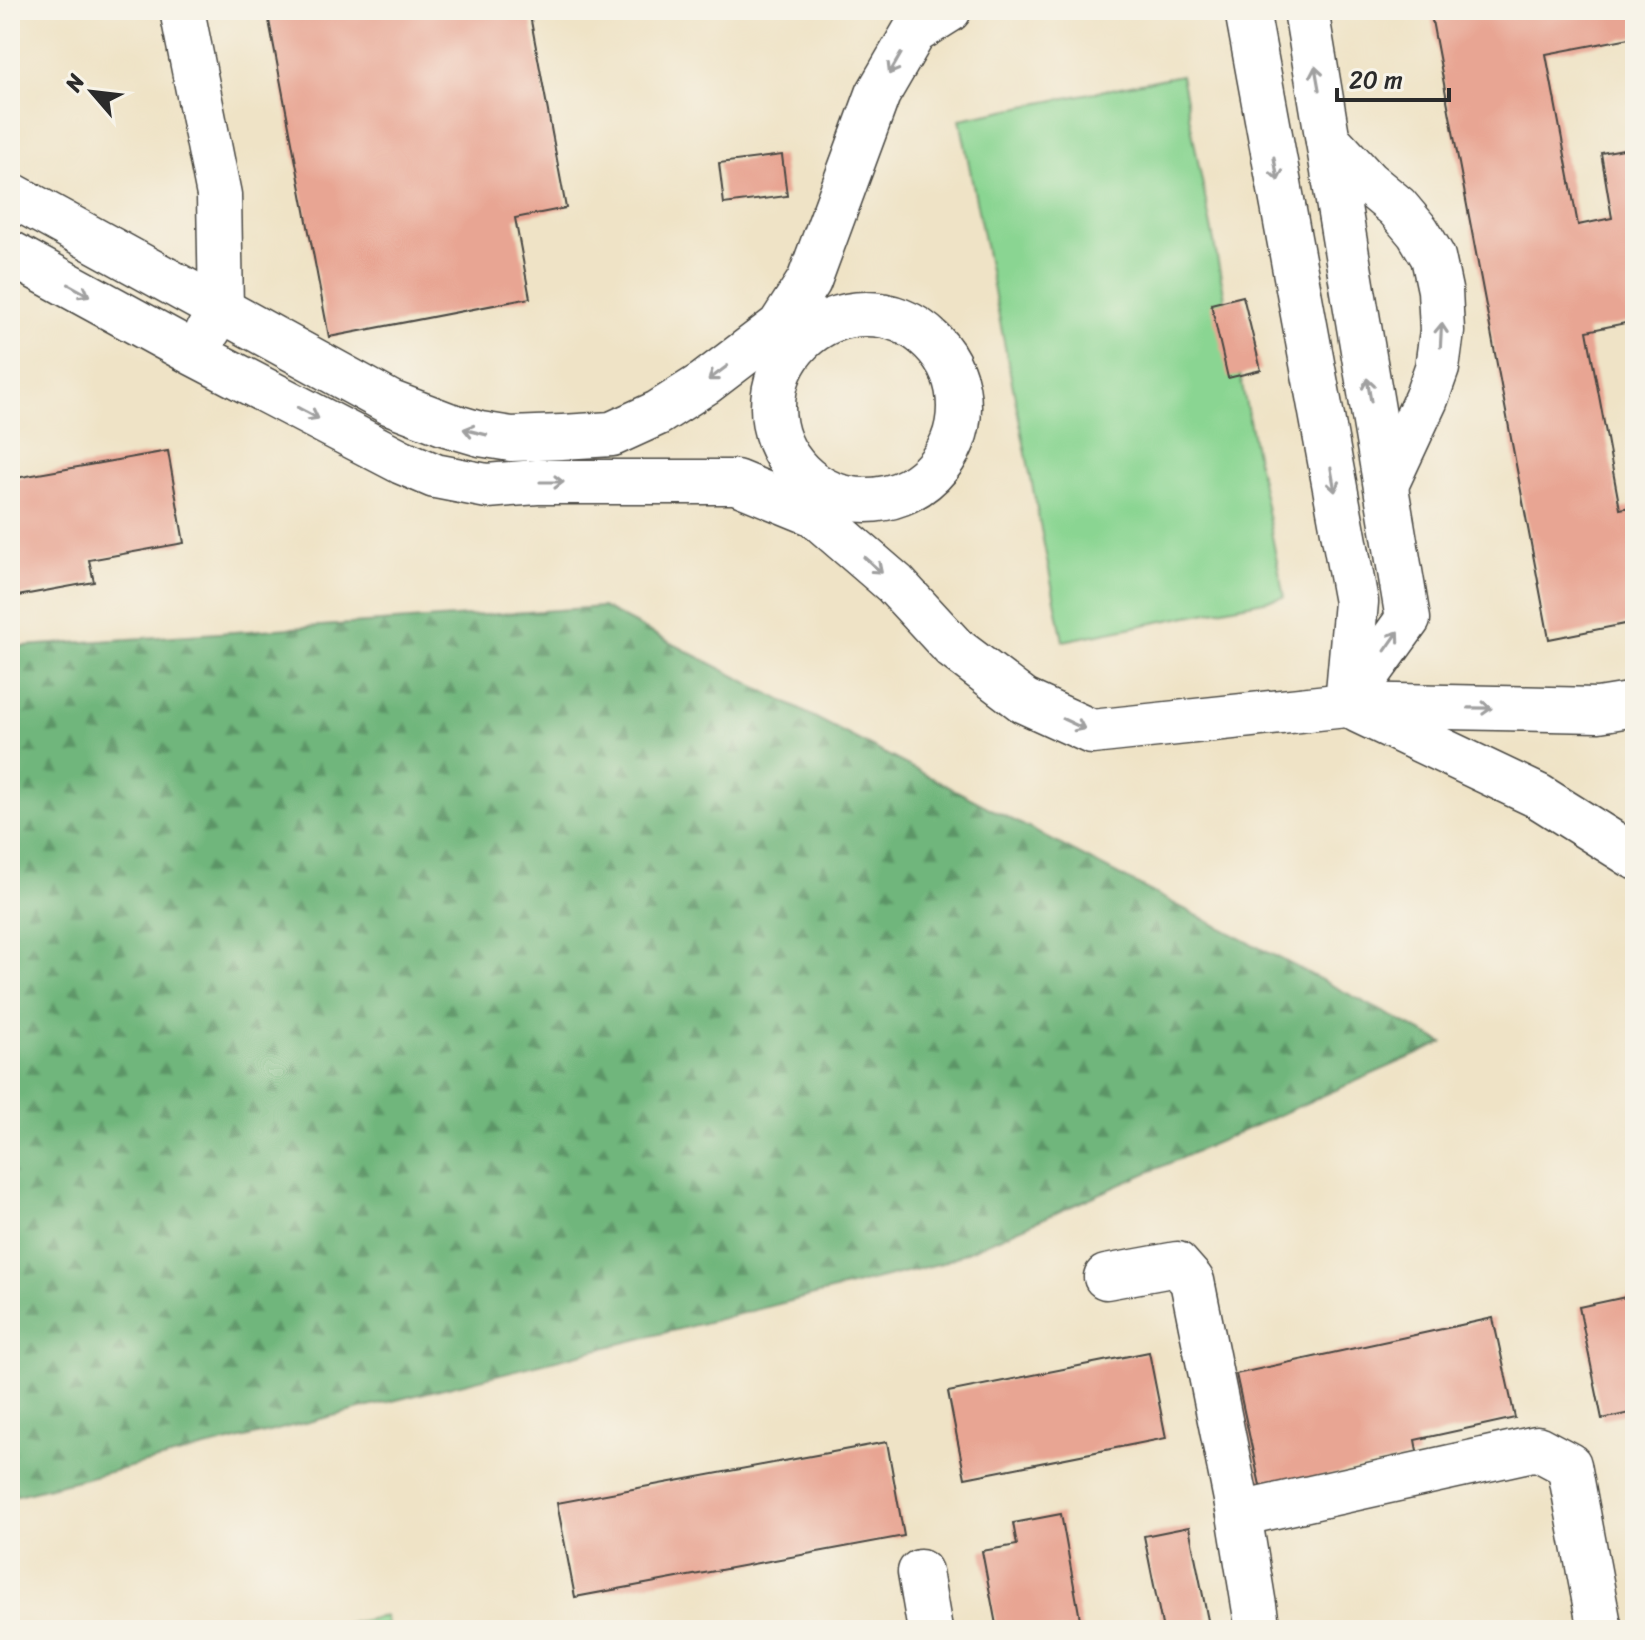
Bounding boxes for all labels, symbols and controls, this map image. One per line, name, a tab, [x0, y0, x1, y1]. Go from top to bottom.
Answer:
north arrow	[52, 52, 132, 132]
one-way arrow	[887, 52, 903, 75]
scale bar	[1337, 52, 1449, 102]
text: 20 m	[1349, 59, 1403, 101]
text: N	[54, 66, 96, 100]
one-way arrow	[1309, 66, 1324, 91]
one-way arrow	[1270, 156, 1285, 182]
one-way arrow	[66, 283, 90, 299]
one-way arrow	[1433, 322, 1448, 349]
one-way arrow	[707, 365, 729, 381]
one-way arrow	[1361, 377, 1376, 403]
one-way arrow	[295, 405, 319, 421]
one-way arrow	[463, 423, 489, 438]
one-way arrow	[1327, 467, 1342, 492]
one-way arrow	[538, 474, 565, 490]
one-way arrow	[862, 555, 882, 573]
one-way arrow	[1383, 631, 1400, 653]
one-way arrow	[1466, 700, 1493, 715]
one-way arrow	[1061, 718, 1086, 733]

